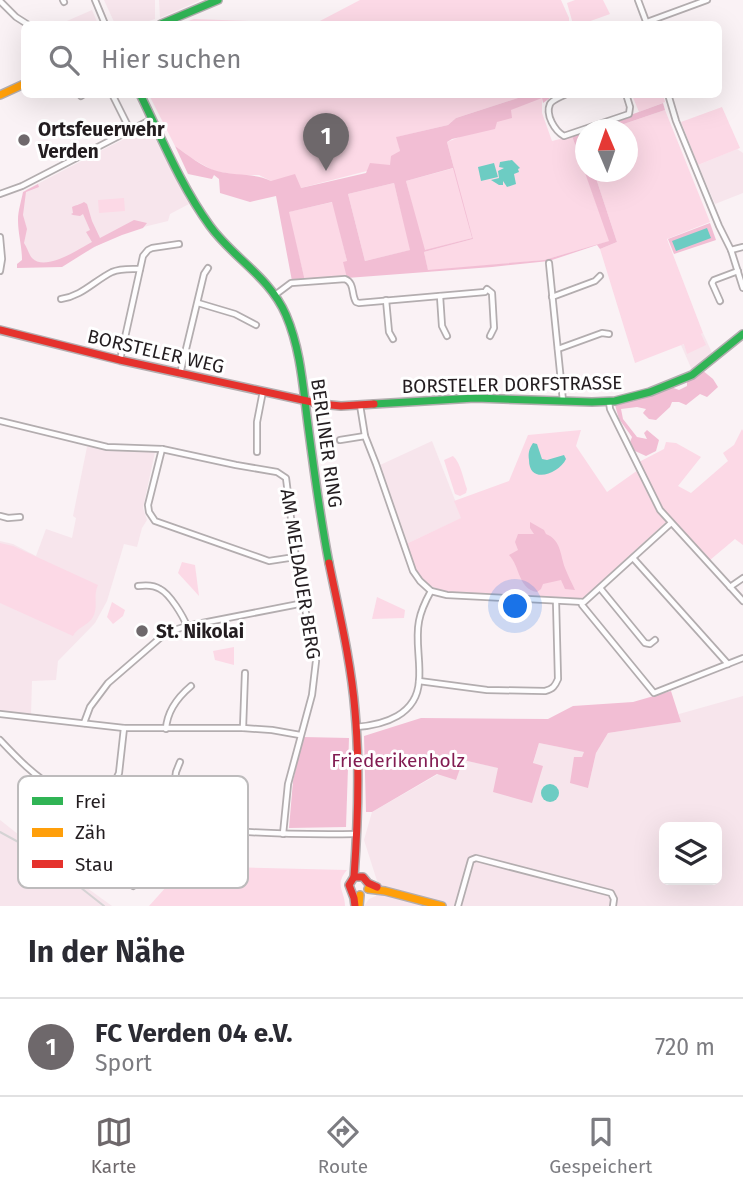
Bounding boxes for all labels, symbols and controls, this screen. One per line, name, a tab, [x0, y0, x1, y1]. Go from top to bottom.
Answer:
search box	[21, 21, 722, 98]
icon: search	[45, 41, 83, 79]
text: Hier suchen	[101, 44, 241, 75]
pin: 1	[303, 113, 349, 171]
place label: Ortsfeuerwehr Verden	[37, 118, 165, 163]
north arrow	[575, 119, 638, 182]
marker: Ortsfeuerwehr Verden	[16, 132, 32, 148]
street label: BORSTELER WEG	[85, 325, 227, 378]
street label: BORSTELER DORFSTRASSE	[401, 371, 623, 398]
street label: BERLINER RING	[306, 377, 347, 509]
street label: AM MELDAUER BERG	[276, 487, 325, 661]
your location	[498, 589, 532, 623]
place label: St. Nikolai	[156, 620, 244, 643]
marker: St. Nikolai	[134, 623, 150, 639]
park label: Friederikenholz	[331, 749, 465, 772]
legend	[18, 776, 248, 888]
text: Frei	[75, 790, 106, 813]
text: Zäh	[75, 821, 106, 844]
map controls	[659, 822, 722, 885]
button: layers	[659, 822, 722, 885]
text: Stau	[75, 853, 113, 876]
text: In der Nähe	[28, 934, 185, 970]
text: FC Verden 04 e.V.	[95, 1018, 292, 1049]
text: 1	[46, 1033, 56, 1061]
text: 720 m	[655, 1033, 715, 1061]
text: Sport	[95, 1049, 152, 1077]
tab: Karte	[91, 1113, 136, 1178]
tab: Route	[318, 1113, 368, 1178]
tab: Gespeichert	[549, 1113, 652, 1178]

